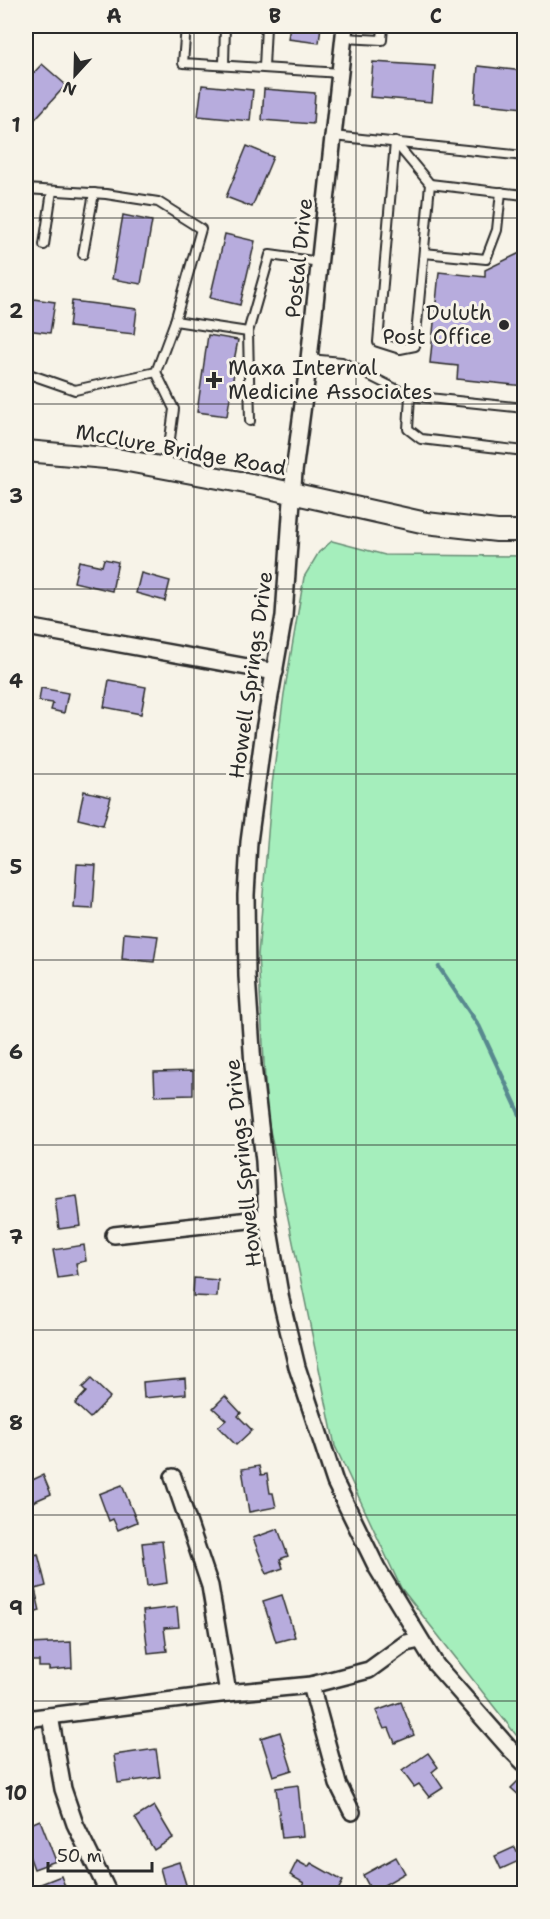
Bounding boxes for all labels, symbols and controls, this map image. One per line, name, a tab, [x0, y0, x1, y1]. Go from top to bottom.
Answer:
text: A	[106, 3, 122, 29]
text: B	[269, 3, 281, 29]
text: C	[430, 3, 442, 29]
north arrow	[45, 45, 105, 105]
text: N	[60, 76, 79, 101]
text: 1	[11, 112, 21, 138]
street label: Postal Drive	[279, 197, 319, 319]
text: 2	[9, 298, 23, 324]
place label: Duluth Post Office	[383, 299, 492, 351]
marker: Duluth Post Office	[497, 318, 511, 332]
place label: Maxa Internal Medicine Associates	[228, 354, 433, 406]
marker: Maxa Internal Medicine Associates	[205, 371, 223, 389]
street label: McClure Bridge Road	[73, 418, 289, 482]
text: 3	[9, 483, 23, 509]
street label: Howell Springs Drive	[223, 569, 279, 781]
text: 4	[9, 668, 23, 694]
text: 5	[10, 854, 22, 880]
text: 6	[9, 1039, 23, 1065]
street label: Howell Springs Drive	[218, 1057, 268, 1269]
text: 7	[9, 1224, 23, 1250]
text: 8	[9, 1410, 23, 1436]
text: 9	[9, 1595, 23, 1621]
text: 10	[5, 1780, 27, 1806]
scale bar	[48, 1835, 152, 1873]
text: 50 m	[57, 1844, 102, 1868]

